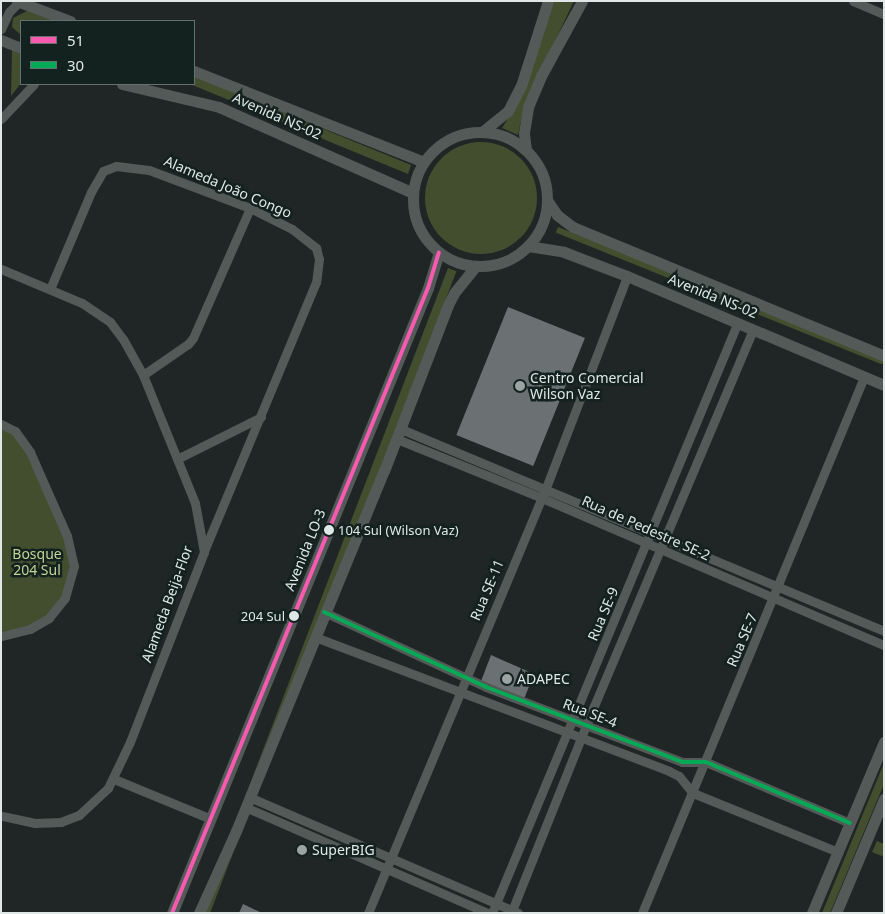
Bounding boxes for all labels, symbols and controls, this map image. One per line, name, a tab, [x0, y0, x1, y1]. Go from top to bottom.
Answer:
legend	[20, 20, 195, 85]
text: 51	[67, 30, 84, 50]
text: 30	[67, 55, 84, 75]
street label: Avenida NS-02	[230, 89, 324, 143]
street label: Alameda João Congo	[162, 153, 294, 221]
street label: Avenida NS-02	[666, 270, 760, 322]
place label: Centro Comercial Wilson Vaz	[530, 370, 644, 402]
marker: Centro Comercial Wilson Vaz	[514, 380, 526, 392]
street label: Rua de Pedestre SE-2	[579, 492, 713, 564]
street label: Avenida LO-3	[281, 507, 329, 593]
place label: 104 Sul (Wilson Vaz)	[338, 522, 459, 538]
marker: 104 Sul (Wilson Vaz)	[324, 525, 334, 535]
street label: Alameda Beija-Flor	[138, 543, 196, 665]
park label: Bosque 204 Sul	[12, 546, 62, 578]
street label: Rua SE-11	[467, 557, 507, 623]
street label: Rua SE-9	[584, 585, 622, 643]
place label: 204 Sul	[241, 608, 285, 624]
marker: 204 Sul	[289, 611, 299, 621]
street label: Rua SE-7	[723, 611, 761, 669]
place label: ADAPEC	[517, 671, 570, 687]
marker: ADAPEC	[501, 673, 513, 685]
street label: Rua SE-4	[560, 695, 620, 731]
place label: SuperBIG	[312, 842, 375, 858]
marker: SuperBIG	[296, 844, 308, 856]

